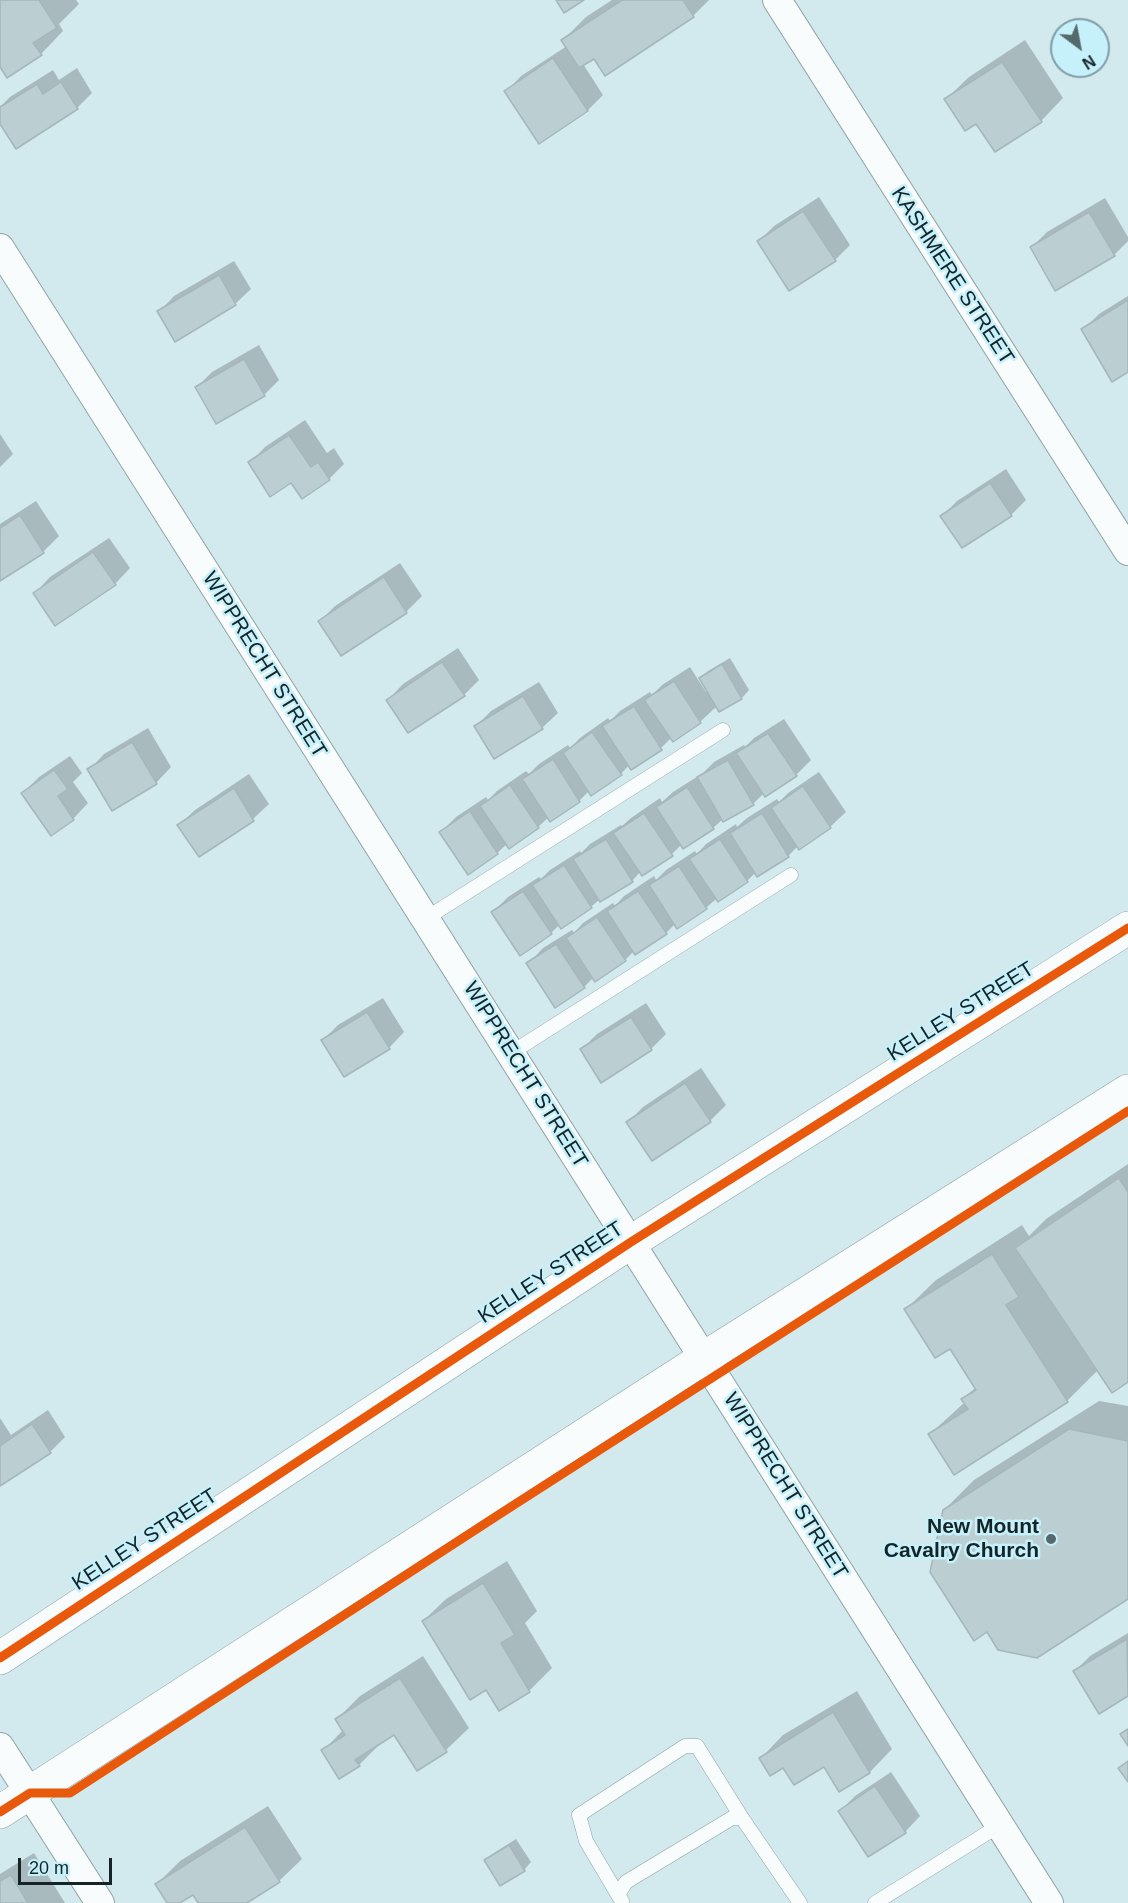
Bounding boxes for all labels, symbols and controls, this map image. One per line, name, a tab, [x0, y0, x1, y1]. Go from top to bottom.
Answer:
north arrow	[1050, 18, 1110, 78]
text: N	[1079, 52, 1098, 72]
street label: KASHMERE STREET	[885, 183, 1019, 369]
street label: WIPPRECHT STREET	[196, 567, 332, 763]
street label: KELLEY STREET	[883, 957, 1039, 1067]
street label: WIPPRECHT STREET	[457, 977, 593, 1173]
street label: KELLEY STREET	[474, 1217, 628, 1329]
street label: WIPPRECHT STREET	[717, 1388, 853, 1584]
street label: KELLEY STREET	[68, 1484, 222, 1596]
place label: New Mount Cavalry Church	[884, 1514, 1039, 1564]
marker: New Mount Cavalry Church	[1044, 1532, 1058, 1546]
scale bar	[21, 1846, 116, 1884]
text: 20 m	[29, 1858, 69, 1878]

